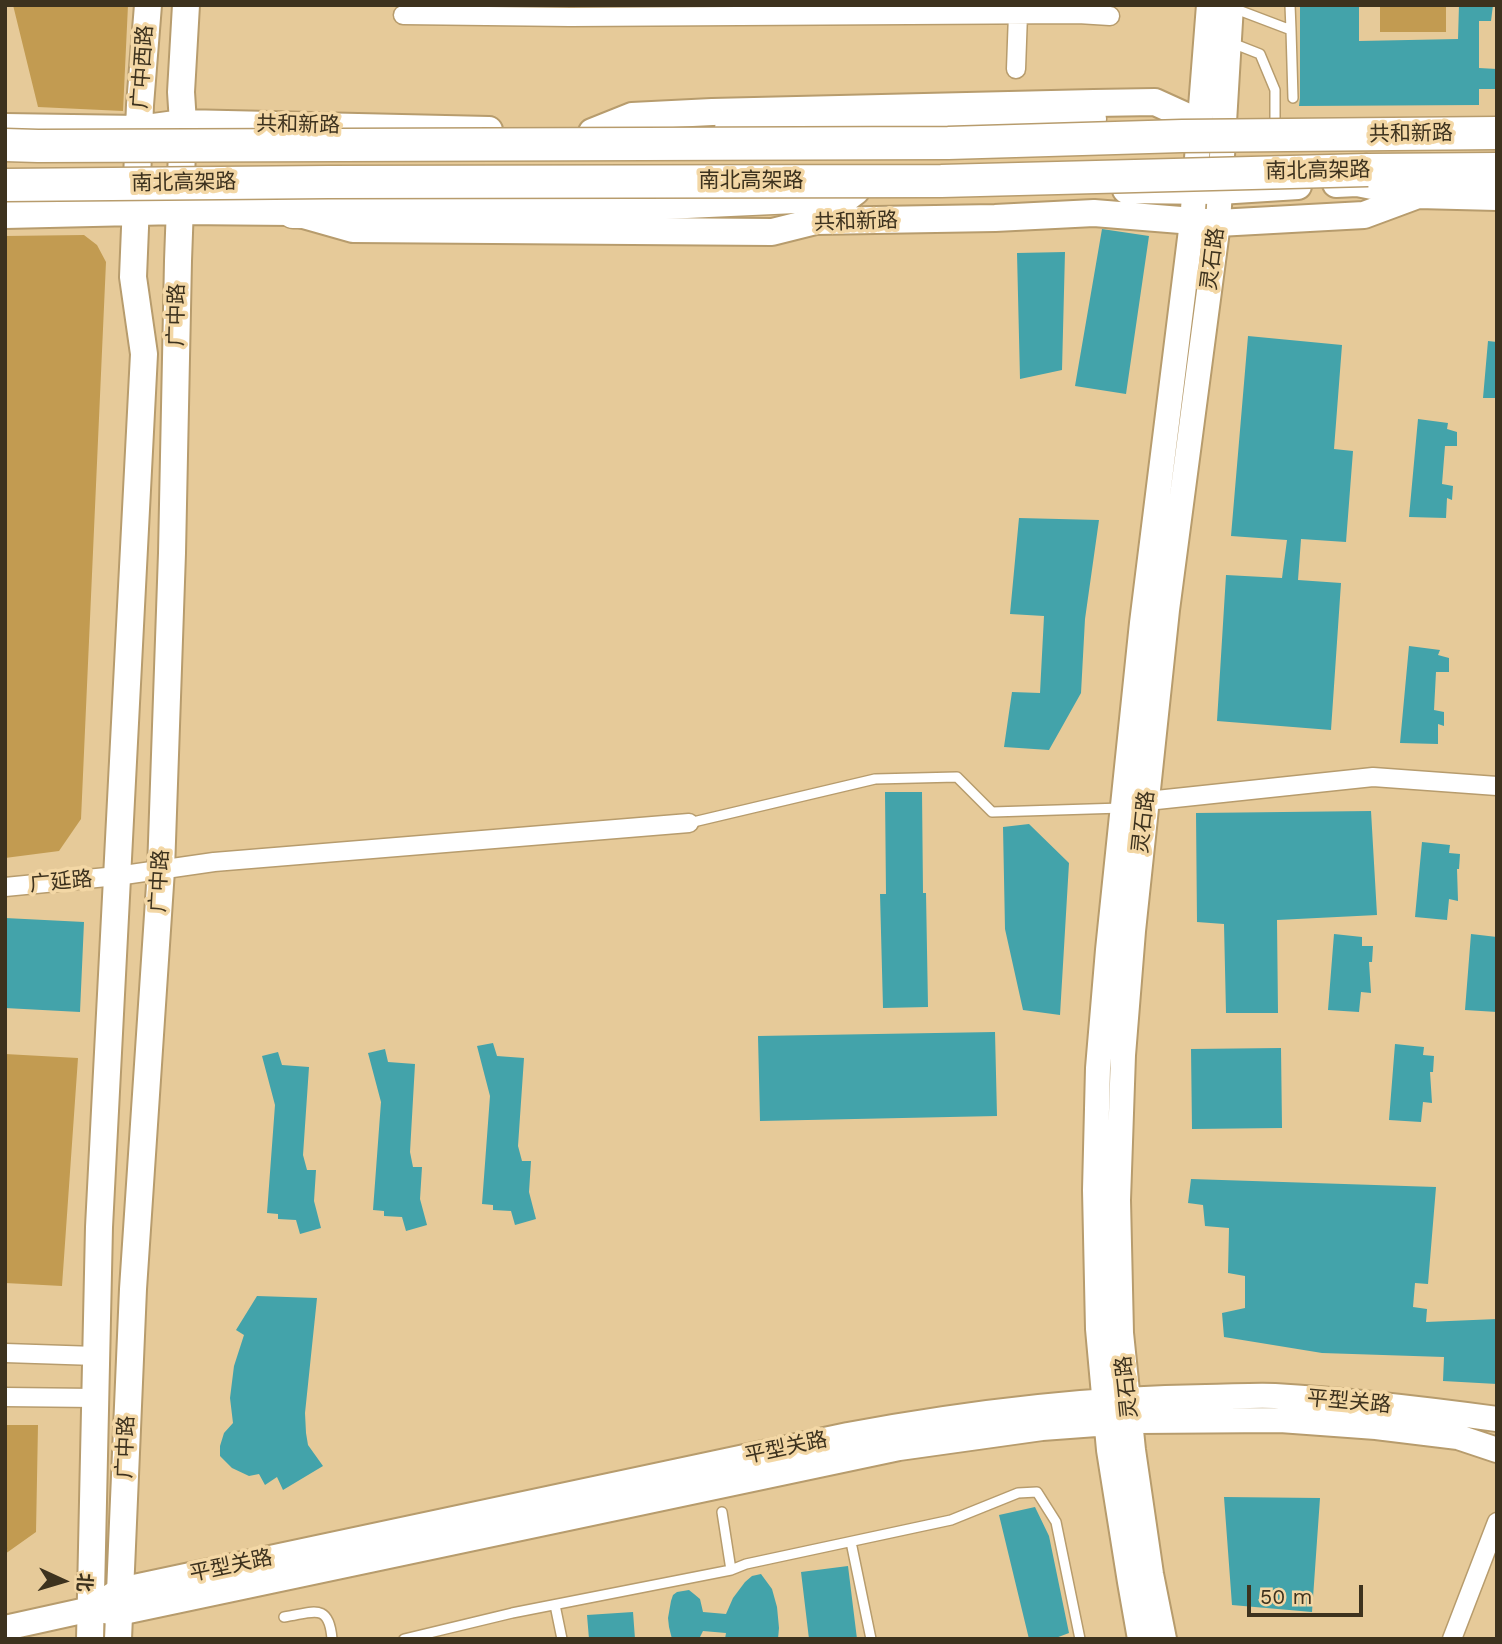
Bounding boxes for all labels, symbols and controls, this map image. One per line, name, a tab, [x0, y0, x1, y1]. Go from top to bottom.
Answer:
street label: 广中西路	[128, 24, 158, 110]
street label: 共和新路	[256, 112, 340, 138]
street label: 共和新路	[1369, 121, 1453, 147]
street label: 南北高架路	[1265, 157, 1371, 185]
street label: 南北高架路	[699, 168, 803, 194]
street label: 南北高架路	[131, 169, 237, 197]
street label: 共和新路	[814, 208, 898, 236]
street label: 灵石路	[1197, 226, 1229, 292]
street label: 广中路	[164, 283, 190, 347]
street label: 灵石路	[1128, 789, 1160, 855]
street label: 广中路	[146, 849, 174, 913]
street label: 广延路	[29, 867, 93, 897]
street label: 灵石路	[1111, 1354, 1143, 1420]
street label: 平型关路	[1306, 1386, 1392, 1418]
street label: 广中路	[112, 1415, 140, 1479]
street label: 平型关路	[742, 1427, 830, 1469]
street label: 平型关路	[187, 1545, 275, 1587]
north arrow	[28, 1546, 98, 1616]
scale bar	[1250, 1570, 1366, 1614]
text: 北	[72, 1572, 97, 1593]
text: 50 m	[1260, 1584, 1312, 1609]

